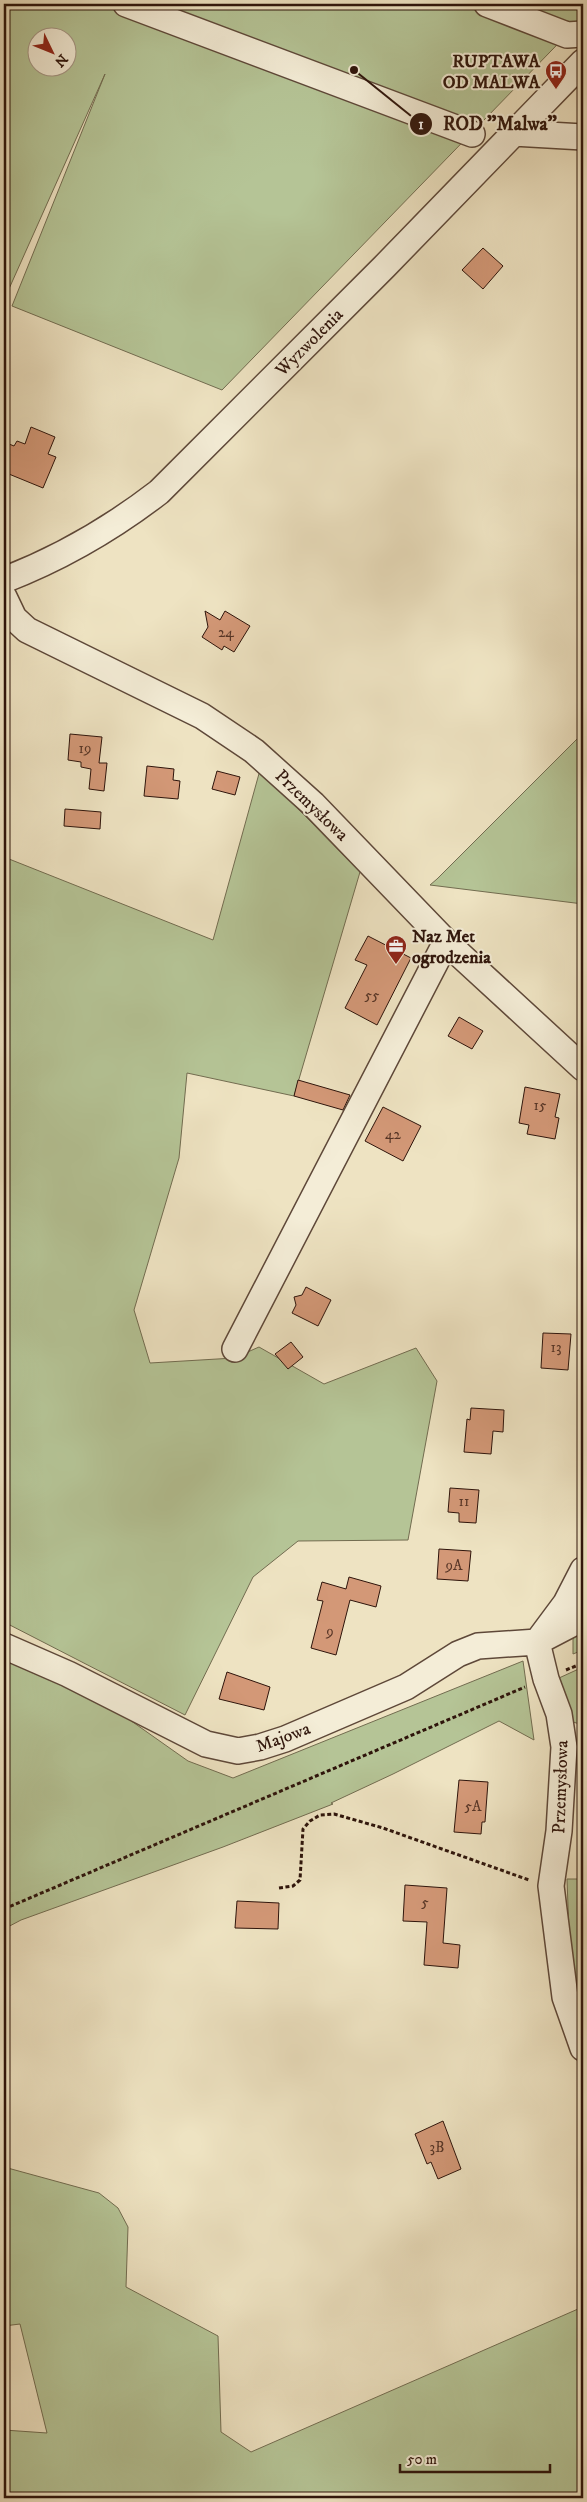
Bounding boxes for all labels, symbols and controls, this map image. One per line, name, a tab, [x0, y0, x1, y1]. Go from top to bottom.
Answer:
north arrow	[28, 28, 78, 78]
text: N	[50, 50, 71, 71]
place label: RUPTAWA OD MALWA	[443, 51, 541, 94]
bus stop icon: RUPTAWA OD MALWA	[544, 59, 568, 90]
callout: ROD "Malwa"	[408, 107, 567, 141]
text: ROD "Malwa"	[443, 113, 558, 136]
text: 1	[418, 115, 424, 134]
street label: Wyzwolenia	[270, 304, 349, 382]
house number: 24	[218, 623, 234, 642]
house number: 19	[79, 739, 91, 758]
street label: Przemysłowa	[270, 765, 353, 846]
place label: Naz Met ogrodzenia	[412, 926, 491, 969]
office icon: Naz Met ogrodzenia	[384, 934, 408, 965]
house number: 55	[365, 986, 380, 1005]
house number: 15	[534, 1096, 547, 1115]
house number: 42	[385, 1125, 402, 1144]
house number: 13	[550, 1338, 562, 1357]
house number: 11	[458, 1492, 470, 1511]
house number: 9A	[444, 1556, 463, 1575]
house number: 9	[325, 1622, 334, 1641]
street label: Majowa	[253, 1718, 314, 1758]
street label: Przemysłowa	[548, 1740, 574, 1834]
house number: 5A	[464, 1797, 482, 1816]
house number: 5	[421, 1893, 429, 1912]
house number: 3B	[429, 2138, 445, 2157]
scale bar	[400, 2442, 550, 2474]
text: 50 m	[407, 2450, 437, 2469]

